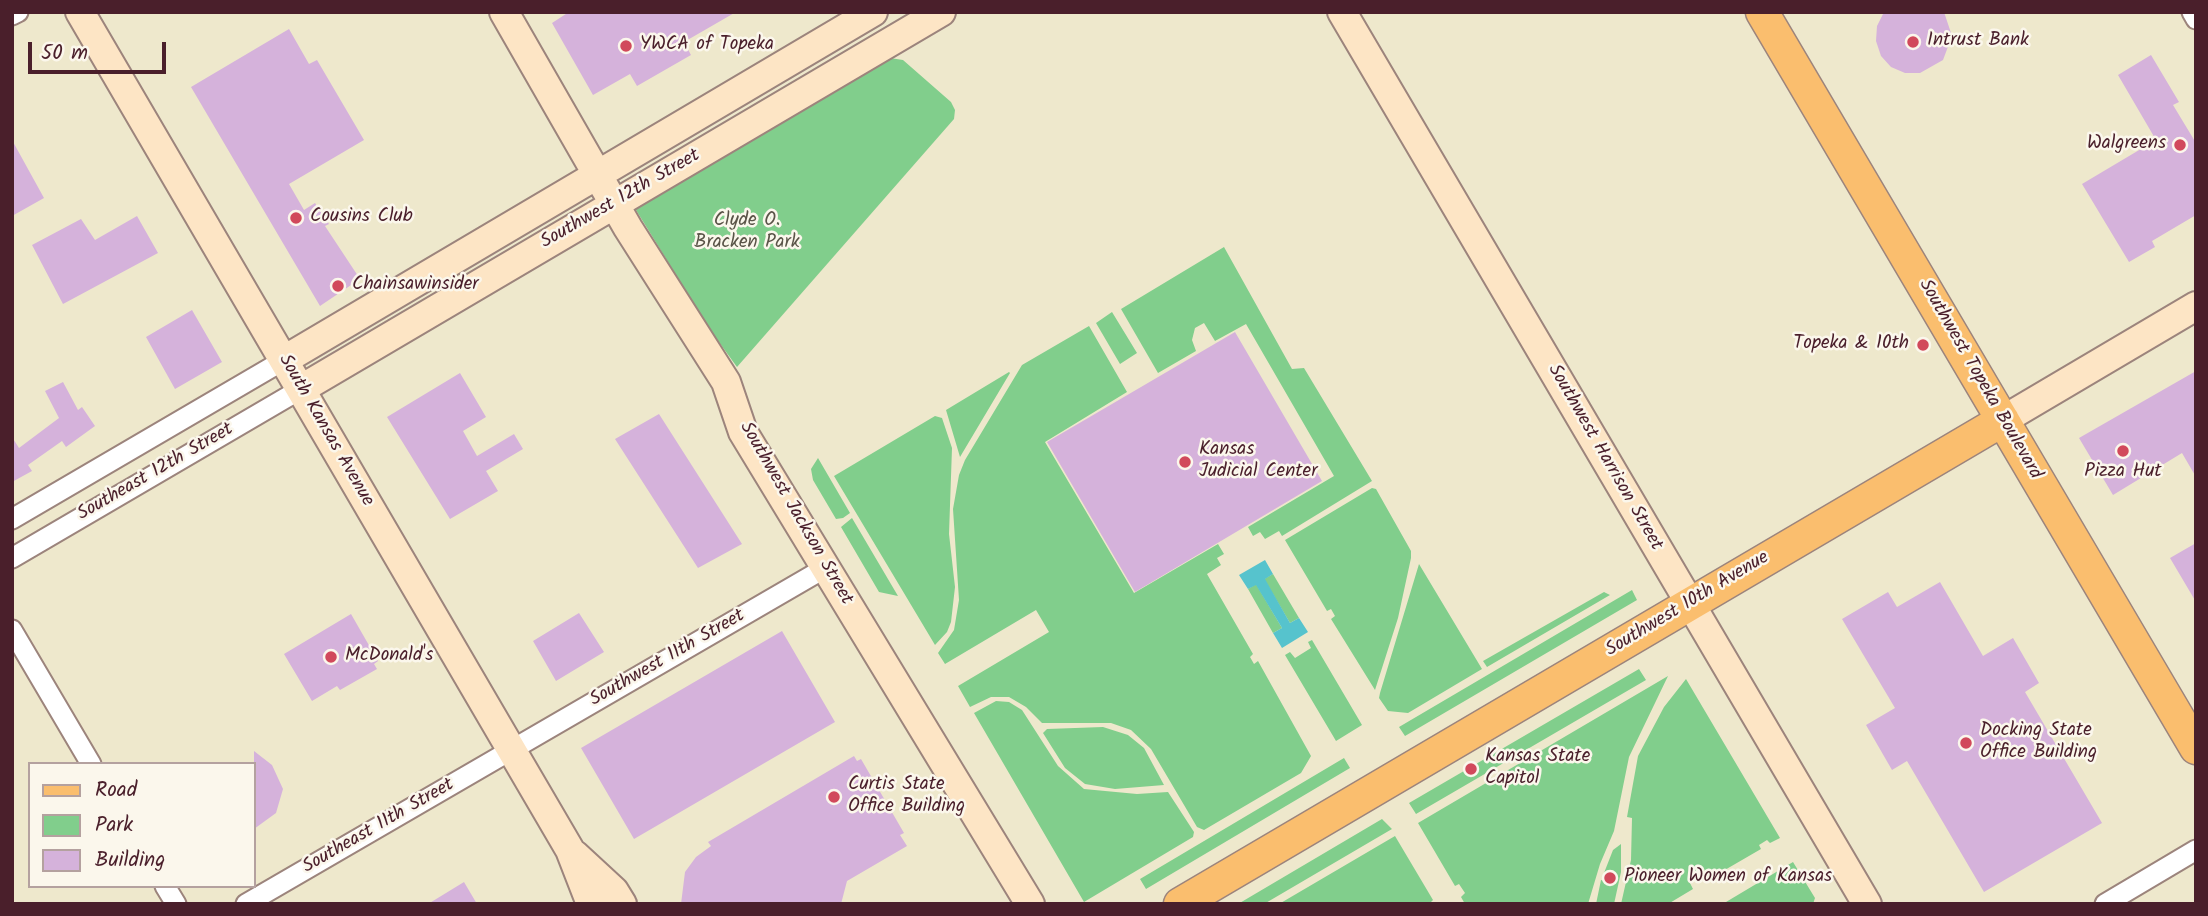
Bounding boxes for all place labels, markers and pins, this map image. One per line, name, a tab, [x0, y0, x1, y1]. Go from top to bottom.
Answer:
place label: Intrust Bank	[1927, 31, 2029, 53]
marker: Intrust Bank	[1905, 34, 1921, 50]
place label: YWCA of Topeka	[640, 35, 774, 57]
marker: YWCA of Topeka	[618, 38, 634, 54]
place label: Walgreens	[2087, 134, 2166, 156]
marker: Walgreens	[2172, 137, 2188, 153]
place label: Cousins Club	[310, 207, 413, 229]
marker: Cousins Club	[288, 210, 304, 226]
place label: Chainsawinsider	[352, 275, 479, 297]
marker: Chainsawinsider	[330, 278, 346, 294]
place label: Topeka & 10th	[1793, 334, 1909, 356]
marker: Topeka & 10th	[1915, 337, 1931, 353]
place label: Kansas Judicial Center	[1199, 440, 1317, 484]
marker: Pizza Hut	[2115, 443, 2131, 459]
marker: Kansas Judicial Center	[1177, 454, 1193, 470]
place label: Pizza Hut	[2084, 462, 2162, 484]
place label: McDonald's	[345, 646, 433, 668]
marker: McDonald's	[323, 649, 339, 665]
place label: Docking State Office Building	[1980, 721, 2097, 765]
marker: Docking State Office Building	[1958, 735, 1974, 751]
place label: Kansas State Capitol	[1485, 747, 1590, 791]
marker: Kansas State Capitol	[1463, 761, 1479, 777]
place label: Curtis State Office Building	[848, 775, 965, 819]
marker: Curtis State Office Building	[826, 789, 842, 805]
place label: Pioneer Women of Kansas	[1624, 867, 1832, 889]
marker: Pioneer Women of Kansas	[1602, 870, 1618, 886]

